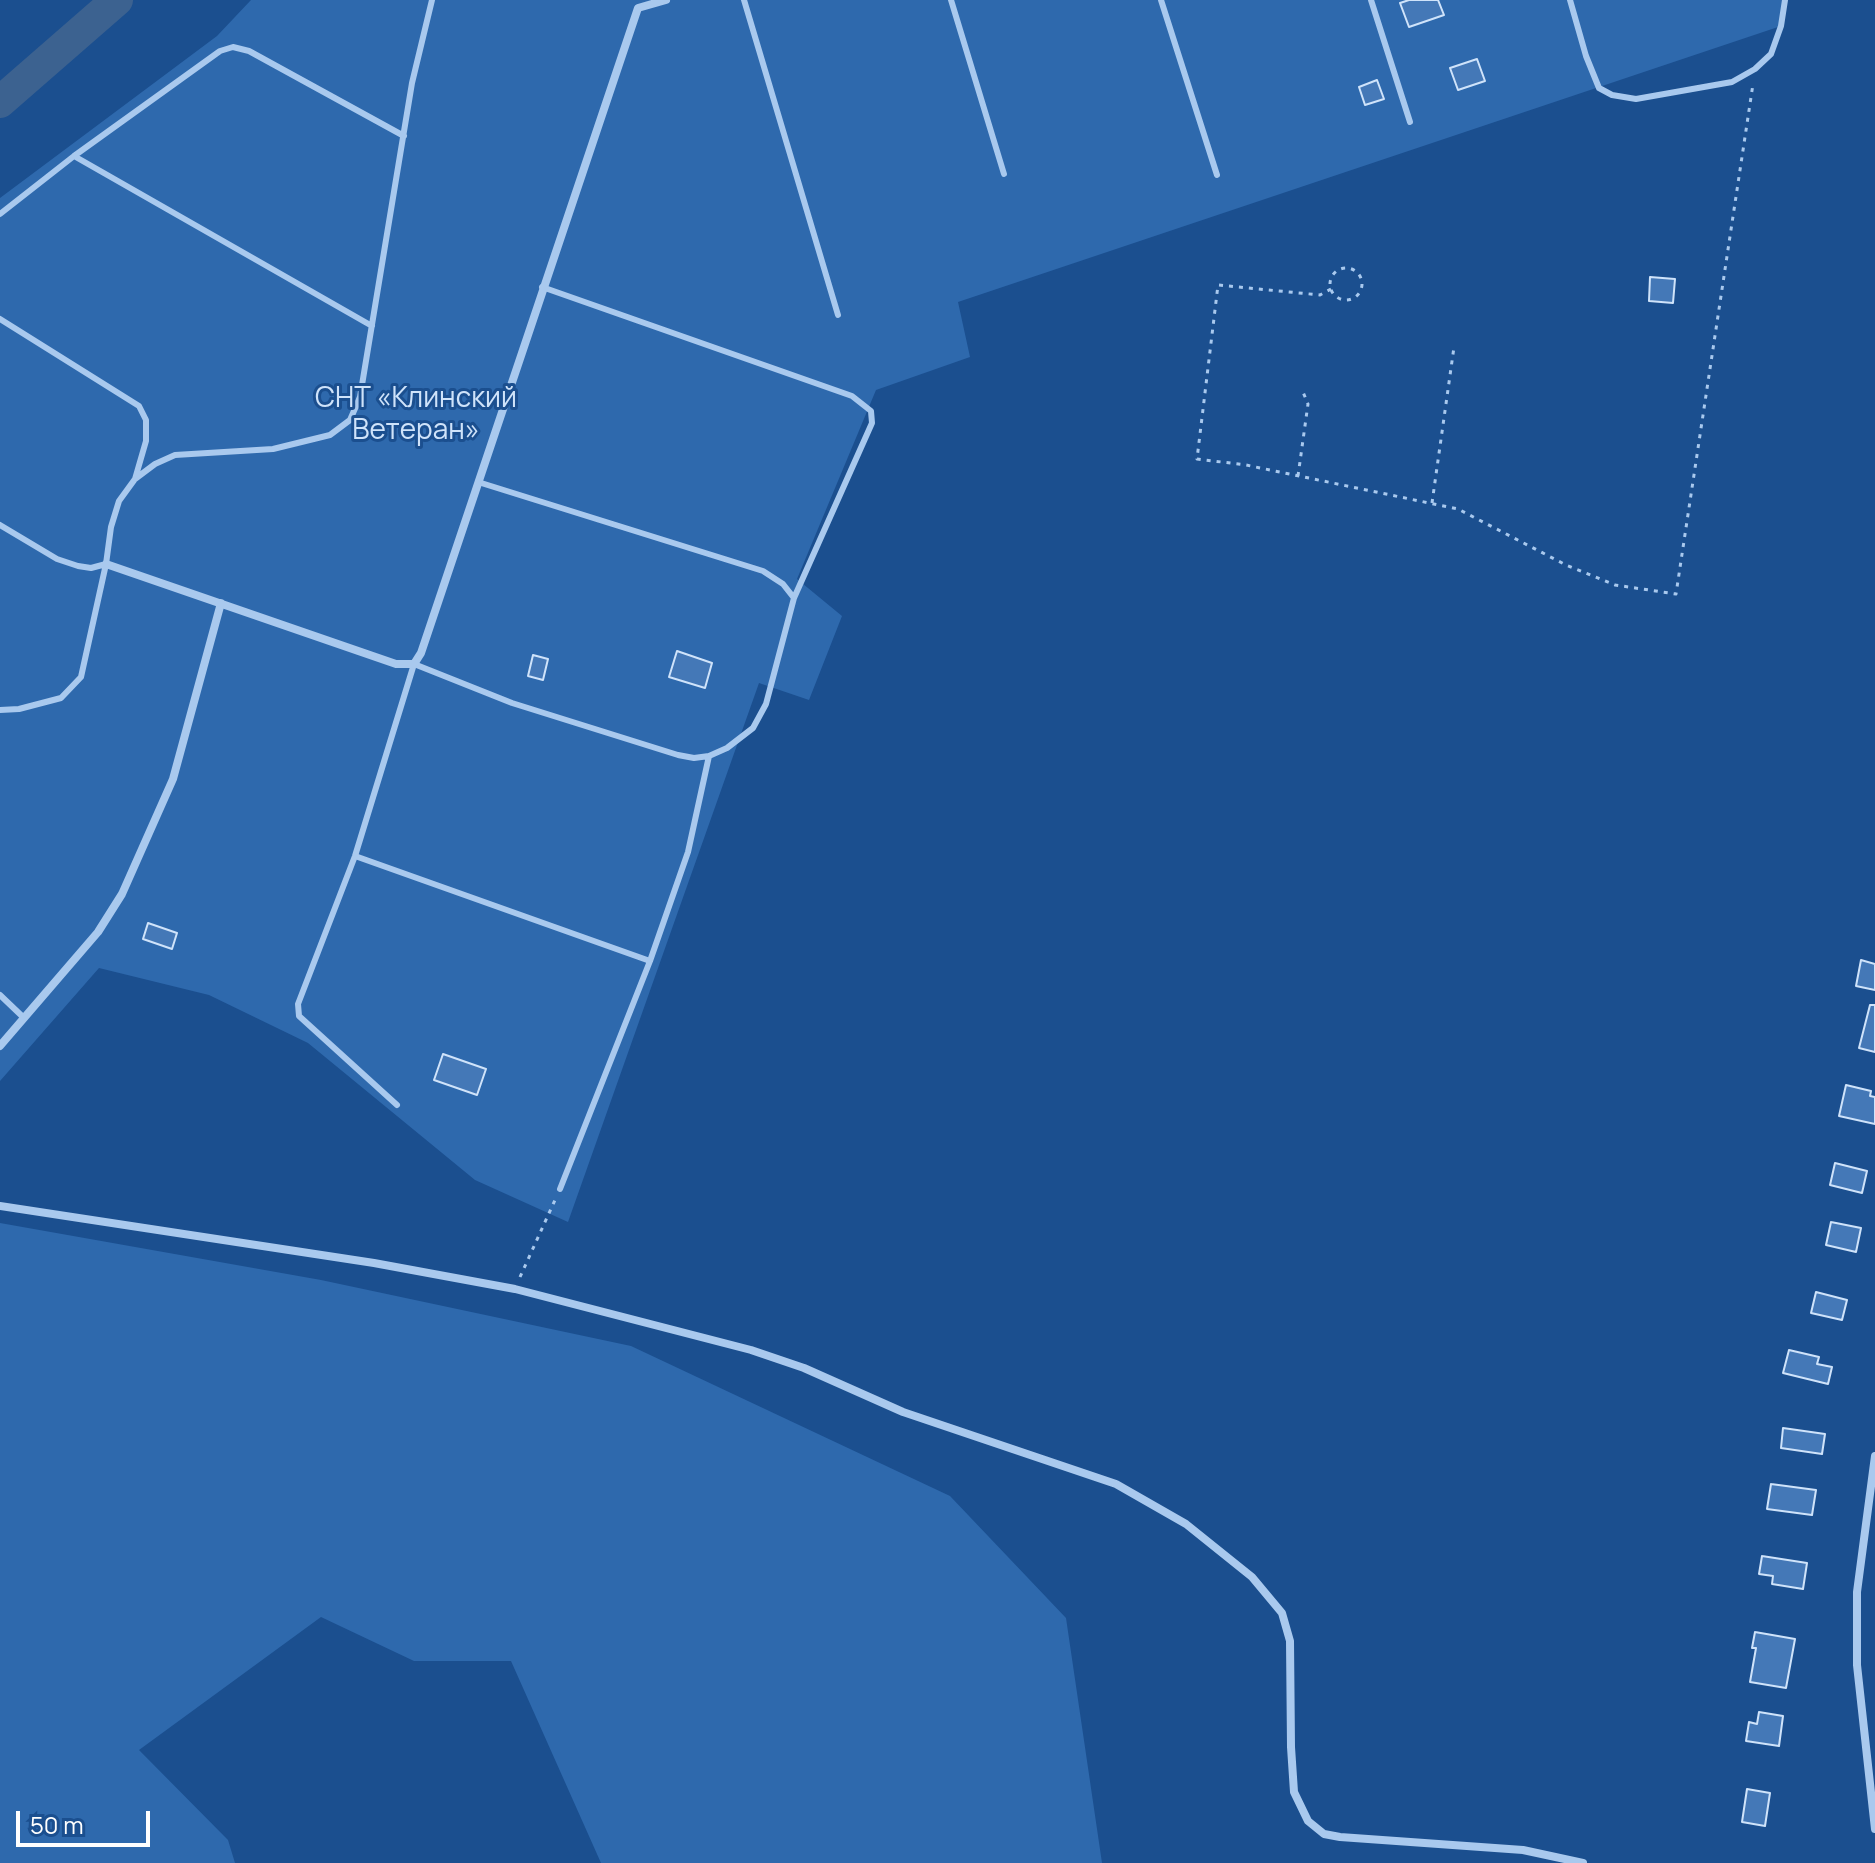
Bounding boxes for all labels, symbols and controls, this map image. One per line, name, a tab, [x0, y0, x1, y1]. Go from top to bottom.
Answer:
park label: СНТ «Клинский Ветеран»	[315, 382, 517, 448]
scale bar	[20, 1795, 154, 1845]
text: 50 m	[30, 1808, 84, 1841]

